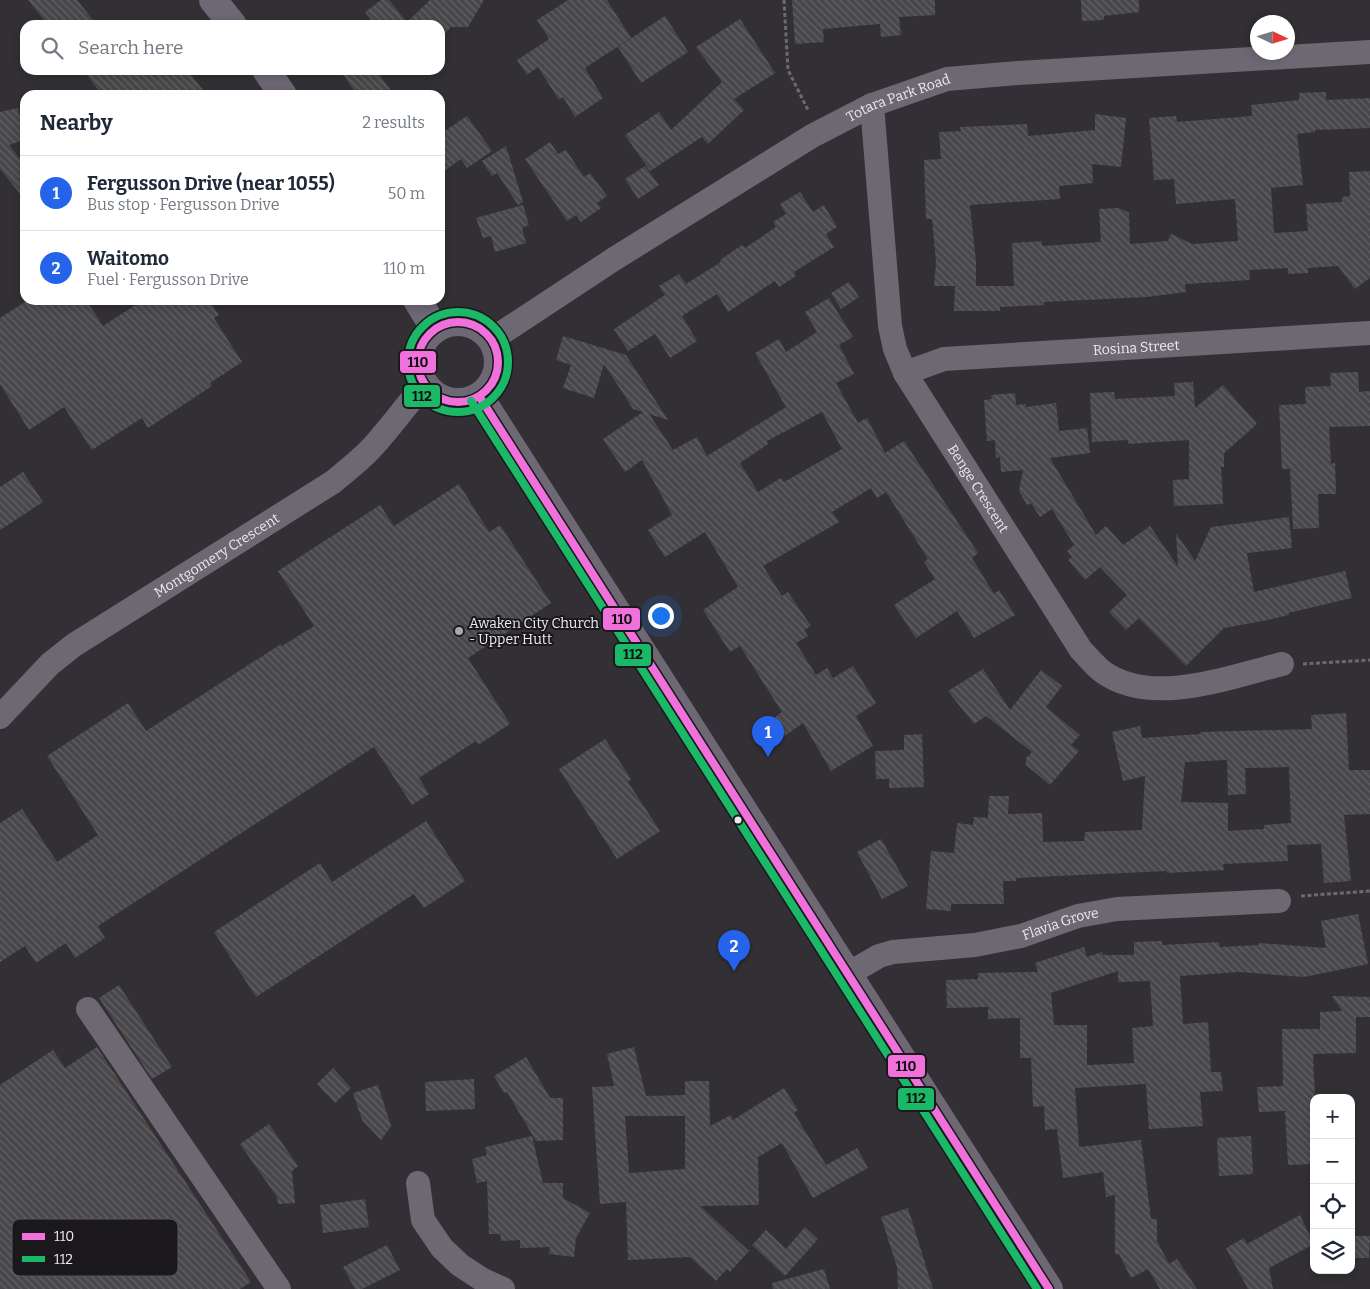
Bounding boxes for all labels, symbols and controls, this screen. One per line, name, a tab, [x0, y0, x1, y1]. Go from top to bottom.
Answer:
north arrow	[1250, 15, 1295, 60]
search box	[20, 20, 445, 75]
icon: search	[38, 34, 66, 62]
text: Search here	[78, 36, 183, 59]
street label: Totara Park Road	[844, 71, 952, 126]
text: Nearby	[40, 110, 113, 136]
text: 2 results	[362, 113, 425, 132]
text: Fergusson Drive (near 1055)	[87, 172, 335, 195]
text: 1	[53, 184, 59, 203]
text: 50 m	[388, 184, 425, 203]
text: Bus stop · Fergusson Drive	[87, 195, 279, 214]
text: Waitomo	[87, 247, 169, 270]
text: 2	[51, 259, 61, 278]
text: 110 m	[383, 259, 425, 278]
text: Fuel · Fergusson Drive	[87, 270, 249, 289]
street label: Rosina Street	[1092, 337, 1180, 359]
line badge: 110	[399, 350, 437, 374]
text: 110	[408, 354, 429, 371]
line badge: 112	[403, 384, 441, 408]
text: 112	[412, 388, 432, 405]
street label: Benge Crescent	[944, 441, 1012, 536]
street label: Montgomery Crescent	[151, 510, 283, 601]
your location	[648, 603, 674, 629]
line badge: 110	[602, 607, 641, 631]
text: 110	[612, 611, 633, 628]
place label: Awaken City Church - Upper Hutt	[469, 615, 599, 648]
marker: Awaken City Church - Upper Hutt	[453, 625, 465, 637]
line badge: 112	[614, 643, 652, 667]
text: 112	[623, 646, 643, 663]
pin: 1	[752, 716, 784, 757]
unlabelled marker	[733, 815, 743, 825]
street label: Flavia Grove	[1020, 904, 1100, 944]
pin: 2	[718, 930, 750, 971]
line badge: 110	[887, 1054, 926, 1078]
text: 110	[896, 1058, 917, 1075]
line badge: 112	[897, 1087, 935, 1111]
text: 112	[906, 1090, 926, 1107]
map controls	[1310, 1094, 1355, 1274]
button: +	[1310, 1094, 1355, 1139]
button: −	[1310, 1139, 1355, 1184]
button: locate	[1310, 1184, 1355, 1229]
legend	[12, 1219, 178, 1276]
text: 110	[54, 1228, 74, 1245]
button: layers	[1310, 1229, 1355, 1274]
text: 112	[54, 1251, 73, 1268]

